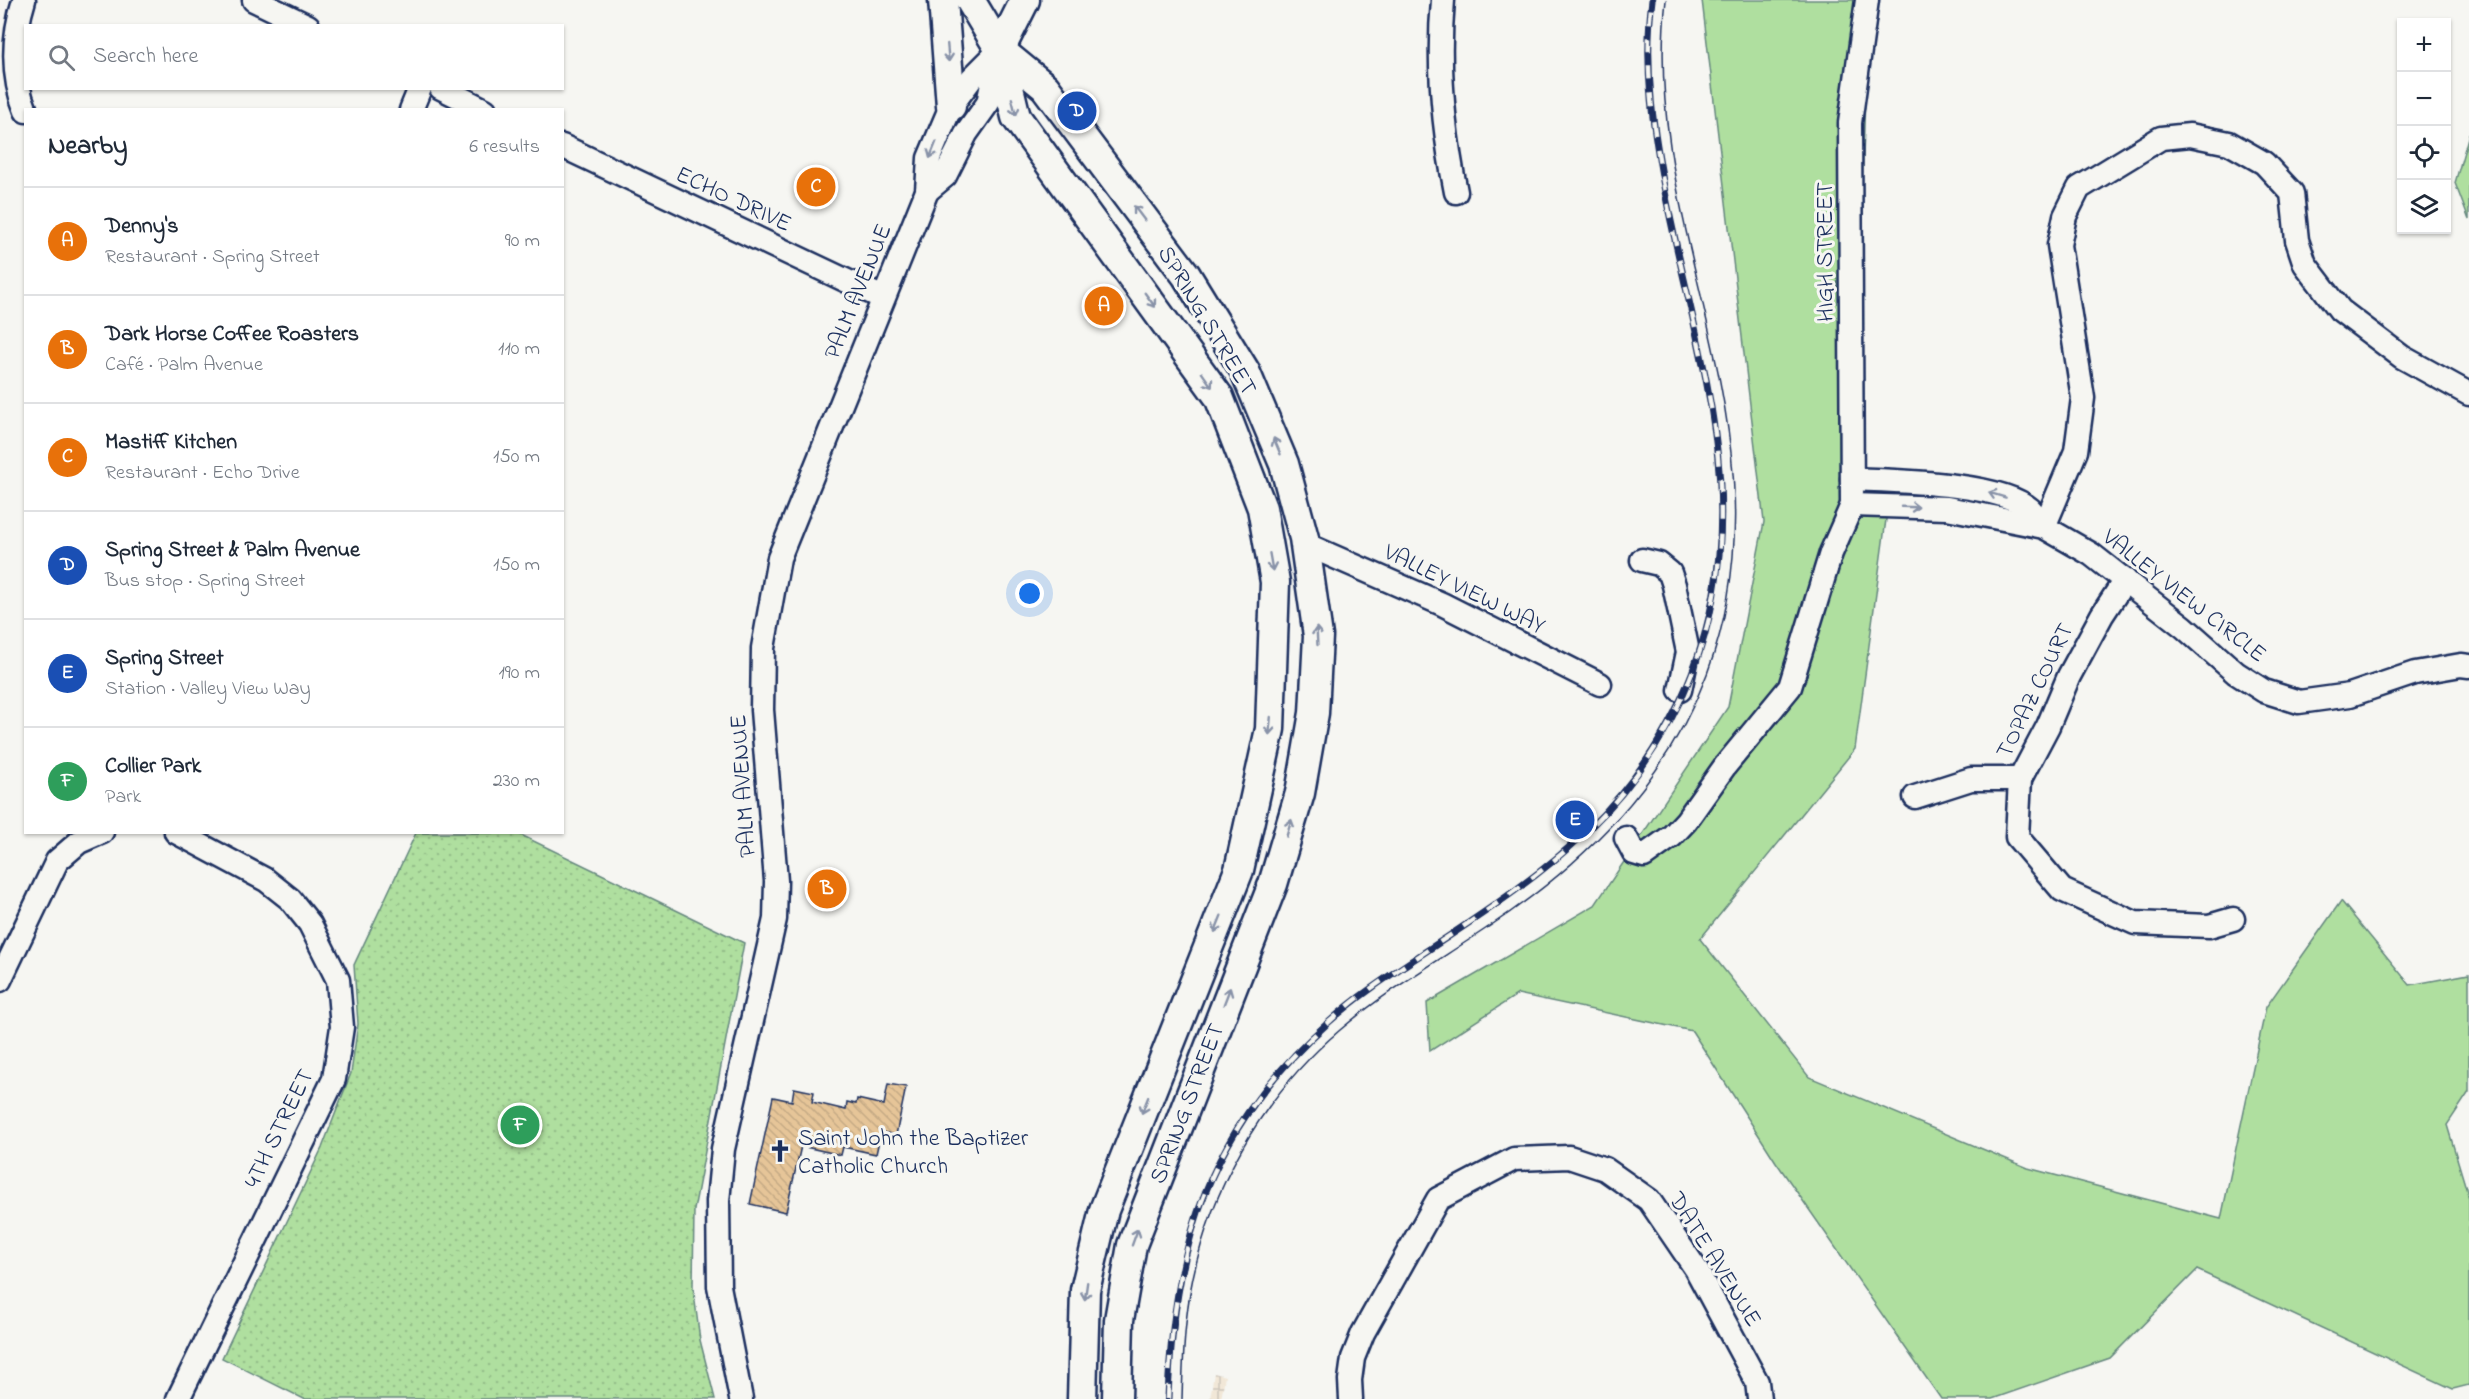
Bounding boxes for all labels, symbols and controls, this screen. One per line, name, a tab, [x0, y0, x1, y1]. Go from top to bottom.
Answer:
map controls	[2397, 18, 2451, 234]
button: +	[2397, 18, 2451, 72]
search box	[24, 24, 564, 90]
icon: search	[45, 41, 78, 74]
text: Search here	[93, 41, 198, 73]
one-way arrow	[943, 43, 954, 63]
button: −	[2397, 72, 2451, 126]
pin: D	[1058, 88, 1096, 134]
one-way arrow	[1008, 97, 1020, 116]
button: locate	[2397, 126, 2451, 180]
text: Nearby	[48, 128, 127, 166]
text: 6 results	[469, 133, 540, 162]
one-way arrow	[927, 140, 938, 158]
street label: ECHO DRIVE	[669, 158, 797, 242]
pin: C	[796, 164, 836, 210]
button: layers	[2397, 180, 2451, 234]
street label: HIGH STREET	[1809, 182, 1844, 322]
one-way arrow	[1133, 205, 1146, 221]
text: Denny's	[105, 211, 178, 243]
street label: PALM AVENUE	[816, 219, 902, 365]
text: A	[61, 227, 74, 256]
text: 90 m	[505, 227, 540, 256]
street label: SPRING STREET	[1147, 240, 1265, 403]
text: Restaurant · Spring Street	[105, 243, 320, 272]
pin: A	[1084, 284, 1124, 328]
one-way arrow	[1143, 292, 1156, 308]
text: Dark Horse Coffee Roasters	[105, 319, 359, 351]
text: B	[61, 335, 74, 364]
text: 110 m	[498, 335, 540, 364]
text: Café · Palm Avenue	[105, 351, 263, 380]
one-way arrow	[1200, 371, 1213, 388]
text: Mastiff Kitchen	[105, 427, 237, 459]
one-way arrow	[1271, 438, 1282, 456]
text: C	[62, 443, 73, 472]
text: 150 m	[493, 443, 540, 472]
text: Restaurant · Echo Drive	[105, 459, 300, 488]
one-way arrow	[1988, 489, 2007, 500]
one-way arrow	[1900, 501, 1920, 512]
street label: VALLEY VIEW CIRCLE	[2093, 521, 2273, 672]
text: Spring Street & Palm Avenue	[105, 535, 360, 567]
street label: VALLEY VIEW WAY	[1376, 536, 1551, 645]
text: D	[60, 551, 75, 580]
text: 150 m	[493, 551, 540, 580]
one-way arrow	[1266, 552, 1277, 571]
text: Bus stop · Spring Street	[105, 567, 305, 596]
your location	[1015, 579, 1044, 608]
street label: TOPAZ COURT	[1988, 617, 2084, 765]
one-way arrow	[1312, 627, 1323, 647]
text: Spring Street	[105, 643, 224, 675]
text: E	[61, 659, 74, 688]
text: 190 m	[498, 659, 540, 688]
text: Station · Valley View Way	[105, 675, 311, 704]
street label: PALM AVENUE	[722, 713, 767, 858]
one-way arrow	[1264, 715, 1275, 735]
text: Collier Park	[105, 751, 201, 783]
text: F	[61, 767, 74, 796]
text: 230 m	[493, 767, 540, 796]
text: Park	[105, 783, 141, 812]
pin: E	[1556, 798, 1594, 842]
one-way arrow	[1284, 819, 1295, 838]
pin: B	[808, 866, 846, 912]
one-way arrow	[1212, 915, 1223, 933]
one-way arrow	[1223, 988, 1234, 1006]
street label: SPRING STREET	[1142, 1018, 1235, 1189]
street label: 4TH STREET	[236, 1063, 324, 1195]
one-way arrow	[1139, 1096, 1150, 1114]
pin: F	[500, 1102, 540, 1148]
place label: Saint John the Baptizer Catholic Church	[798, 1122, 1029, 1185]
church icon: Saint John the Baptizer Catholic Church	[767, 1138, 793, 1164]
street label: DATE AVENUE	[1658, 1185, 1769, 1335]
one-way arrow	[1131, 1229, 1142, 1247]
one-way arrow	[1081, 1280, 1092, 1300]

